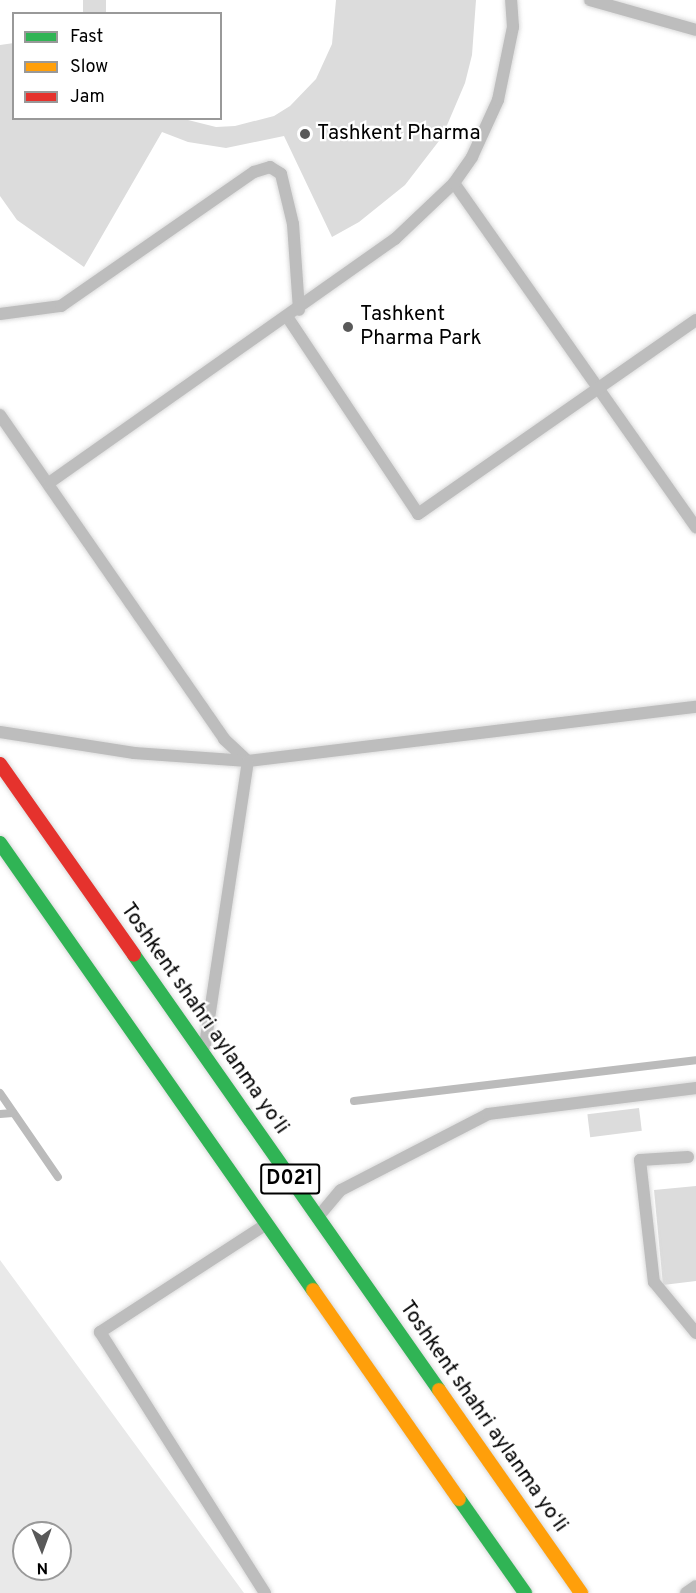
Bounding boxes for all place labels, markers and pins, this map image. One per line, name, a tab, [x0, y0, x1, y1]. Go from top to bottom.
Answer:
place label: Tashkent Pharma	[317, 121, 480, 147]
marker: Tashkent Pharma	[298, 127, 312, 141]
place label: Tashkent Pharma Park	[360, 302, 482, 352]
marker: Tashkent Pharma Park	[341, 320, 355, 334]

